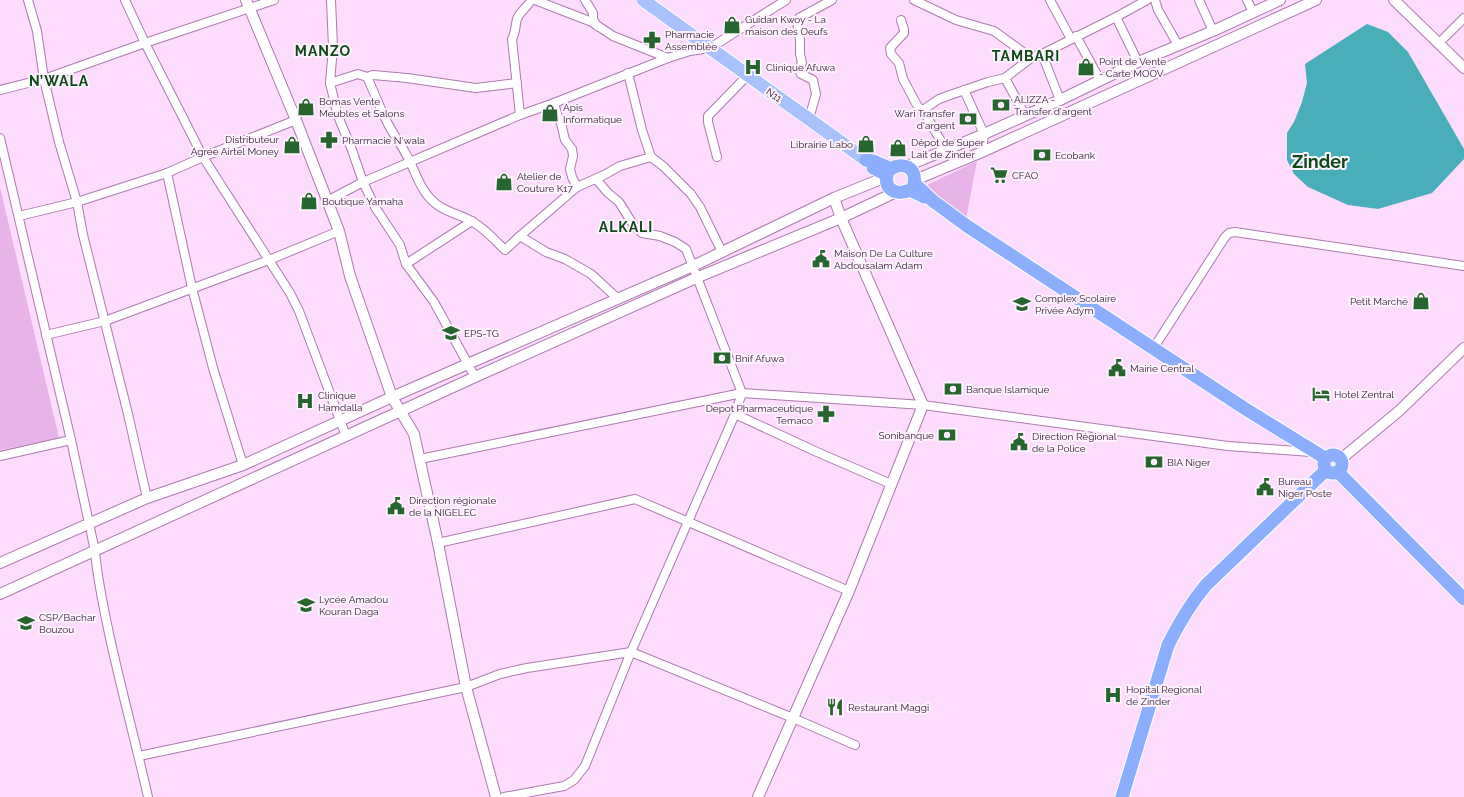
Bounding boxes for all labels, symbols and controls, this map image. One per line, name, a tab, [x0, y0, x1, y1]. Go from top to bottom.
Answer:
place label: Guidan Kwoy - La maison des Oeufs	[745, 14, 828, 37]
shop icon: Guidan Kwoy - La maison des Oeufs	[722, 15, 742, 35]
place label: Pharmacie Assemblée	[665, 29, 717, 52]
pharmacy icon: Pharmacie Assemblée	[642, 30, 662, 50]
district label: MANZO	[295, 43, 351, 59]
district label: TAMBARI	[992, 48, 1060, 64]
place label: Point de Vente - Carte MOOV	[1099, 56, 1166, 79]
hospital icon: Clinique Afuwa	[743, 57, 763, 77]
shop icon: Point de Vente - Carte MOOV	[1076, 57, 1096, 77]
place label: Clinique Afuwa	[766, 62, 835, 73]
district label: N’WALA	[29, 73, 89, 89]
street label: N11	[764, 86, 784, 105]
place label: ALIZZA - Transfer d'argent	[1014, 94, 1092, 117]
bank icon: ALIZZA - Transfer d'argent	[991, 95, 1011, 115]
place label: Bomas Vente Meubles et Salons	[319, 96, 404, 119]
shop icon: Bomas Vente Meubles et Salons	[296, 97, 316, 117]
place label: Apis Informatique	[563, 102, 622, 125]
shop icon: Apis Informatique	[540, 103, 560, 123]
place label: Wari Transfer d'argent	[894, 108, 956, 131]
bank icon: Wari Transfer d'argent	[958, 109, 978, 129]
pharmacy icon: Pharmacie N'wala	[319, 130, 339, 150]
place label: Distributeur Agrée Airtel Money	[191, 134, 280, 157]
shop icon: Librairie Labo	[856, 134, 876, 154]
shop icon: Distributeur Agrée Airtel Money	[282, 135, 302, 155]
place label: Pharmacie N'wala	[342, 135, 425, 146]
place label: Dépot de Super Lait de Zinder	[911, 137, 985, 160]
shop icon: Dépot de Super Lait de Zinder	[888, 138, 908, 158]
place label: Librairie Labo	[790, 139, 853, 150]
bank icon: Ecobank	[1032, 145, 1052, 165]
place label: Ecobank	[1055, 150, 1096, 161]
district label: Zinder	[1292, 151, 1348, 172]
supermarket icon: CFAO	[989, 165, 1009, 185]
place label: CFAO	[1012, 170, 1039, 181]
place label: Atelier de Couture K17	[517, 171, 573, 194]
shop icon: Atelier de Couture K17	[494, 172, 514, 192]
shop icon: Boutique Yamaha	[299, 191, 319, 211]
place label: Boutique Yamaha	[322, 196, 403, 207]
district label: ALKALI	[599, 219, 653, 235]
place label: Maison De La Culture Abdousalam Adam	[834, 248, 933, 271]
public building icon: Maison De La Culture Abdousalam Adam	[811, 249, 831, 269]
shop icon: Petit Marché	[1411, 291, 1431, 311]
place label: Complex Scolaire Privée Adym	[1035, 293, 1116, 316]
school or university icon: Complex Scolaire Privée Adym	[1012, 294, 1032, 314]
place label: Petit Marché	[1350, 296, 1408, 307]
school or university icon: EPS-TG	[441, 323, 461, 343]
place label: EPS-TG	[464, 328, 499, 339]
bank icon: Bnif Afuwa	[712, 348, 732, 368]
place label: Bnif Afuwa	[735, 353, 784, 364]
public building icon: Mairie Central	[1107, 358, 1127, 378]
place label: Mairie Central	[1130, 363, 1194, 374]
bank icon: Banque Islamique	[943, 379, 963, 399]
place label: Banque Islamique	[966, 384, 1049, 395]
hotel icon: Hotel Zentral	[1311, 384, 1331, 404]
place label: Hotel Zentral	[1334, 389, 1394, 400]
place label: Clinique Hamdalla	[318, 390, 363, 413]
hospital icon: Clinique Hamdalla	[295, 391, 315, 411]
place label: Depot Pharmaceutique Temaco	[706, 403, 813, 426]
pharmacy icon: Depot Pharmaceutique Temaco	[816, 404, 836, 424]
bank icon: Sonibanque	[937, 425, 957, 445]
place label: Sonibanque	[879, 430, 934, 441]
place label: Direction Régional de la Police	[1032, 431, 1117, 454]
public building icon: Direction Régional de la Police	[1009, 432, 1029, 452]
bank icon: BIA Niger	[1144, 452, 1164, 472]
place label: BIA Niger	[1167, 457, 1211, 468]
place label: Bureau Niger Poste	[1278, 476, 1332, 499]
public building icon: Bureau Niger Poste	[1255, 477, 1275, 497]
place label: Direction régionale de la NIGELEC	[409, 495, 496, 518]
public building icon: Direction régionale de la NIGELEC	[386, 496, 406, 516]
place label: Lycée Amadou Kouran Daga	[319, 594, 388, 617]
school or university icon: Lycée Amadou Kouran Daga	[296, 595, 316, 615]
place label: CSP/Bachar Bouzou	[39, 612, 96, 635]
school or university icon: CSP/Bachar Bouzou	[16, 613, 36, 633]
place label: Hopital Regional de Zinder	[1126, 684, 1202, 707]
hospital icon: Hopital Regional de Zinder	[1103, 685, 1123, 705]
restaurant icon: Restaurant Maggi	[825, 697, 845, 717]
place label: Restaurant Maggi	[848, 702, 929, 713]

